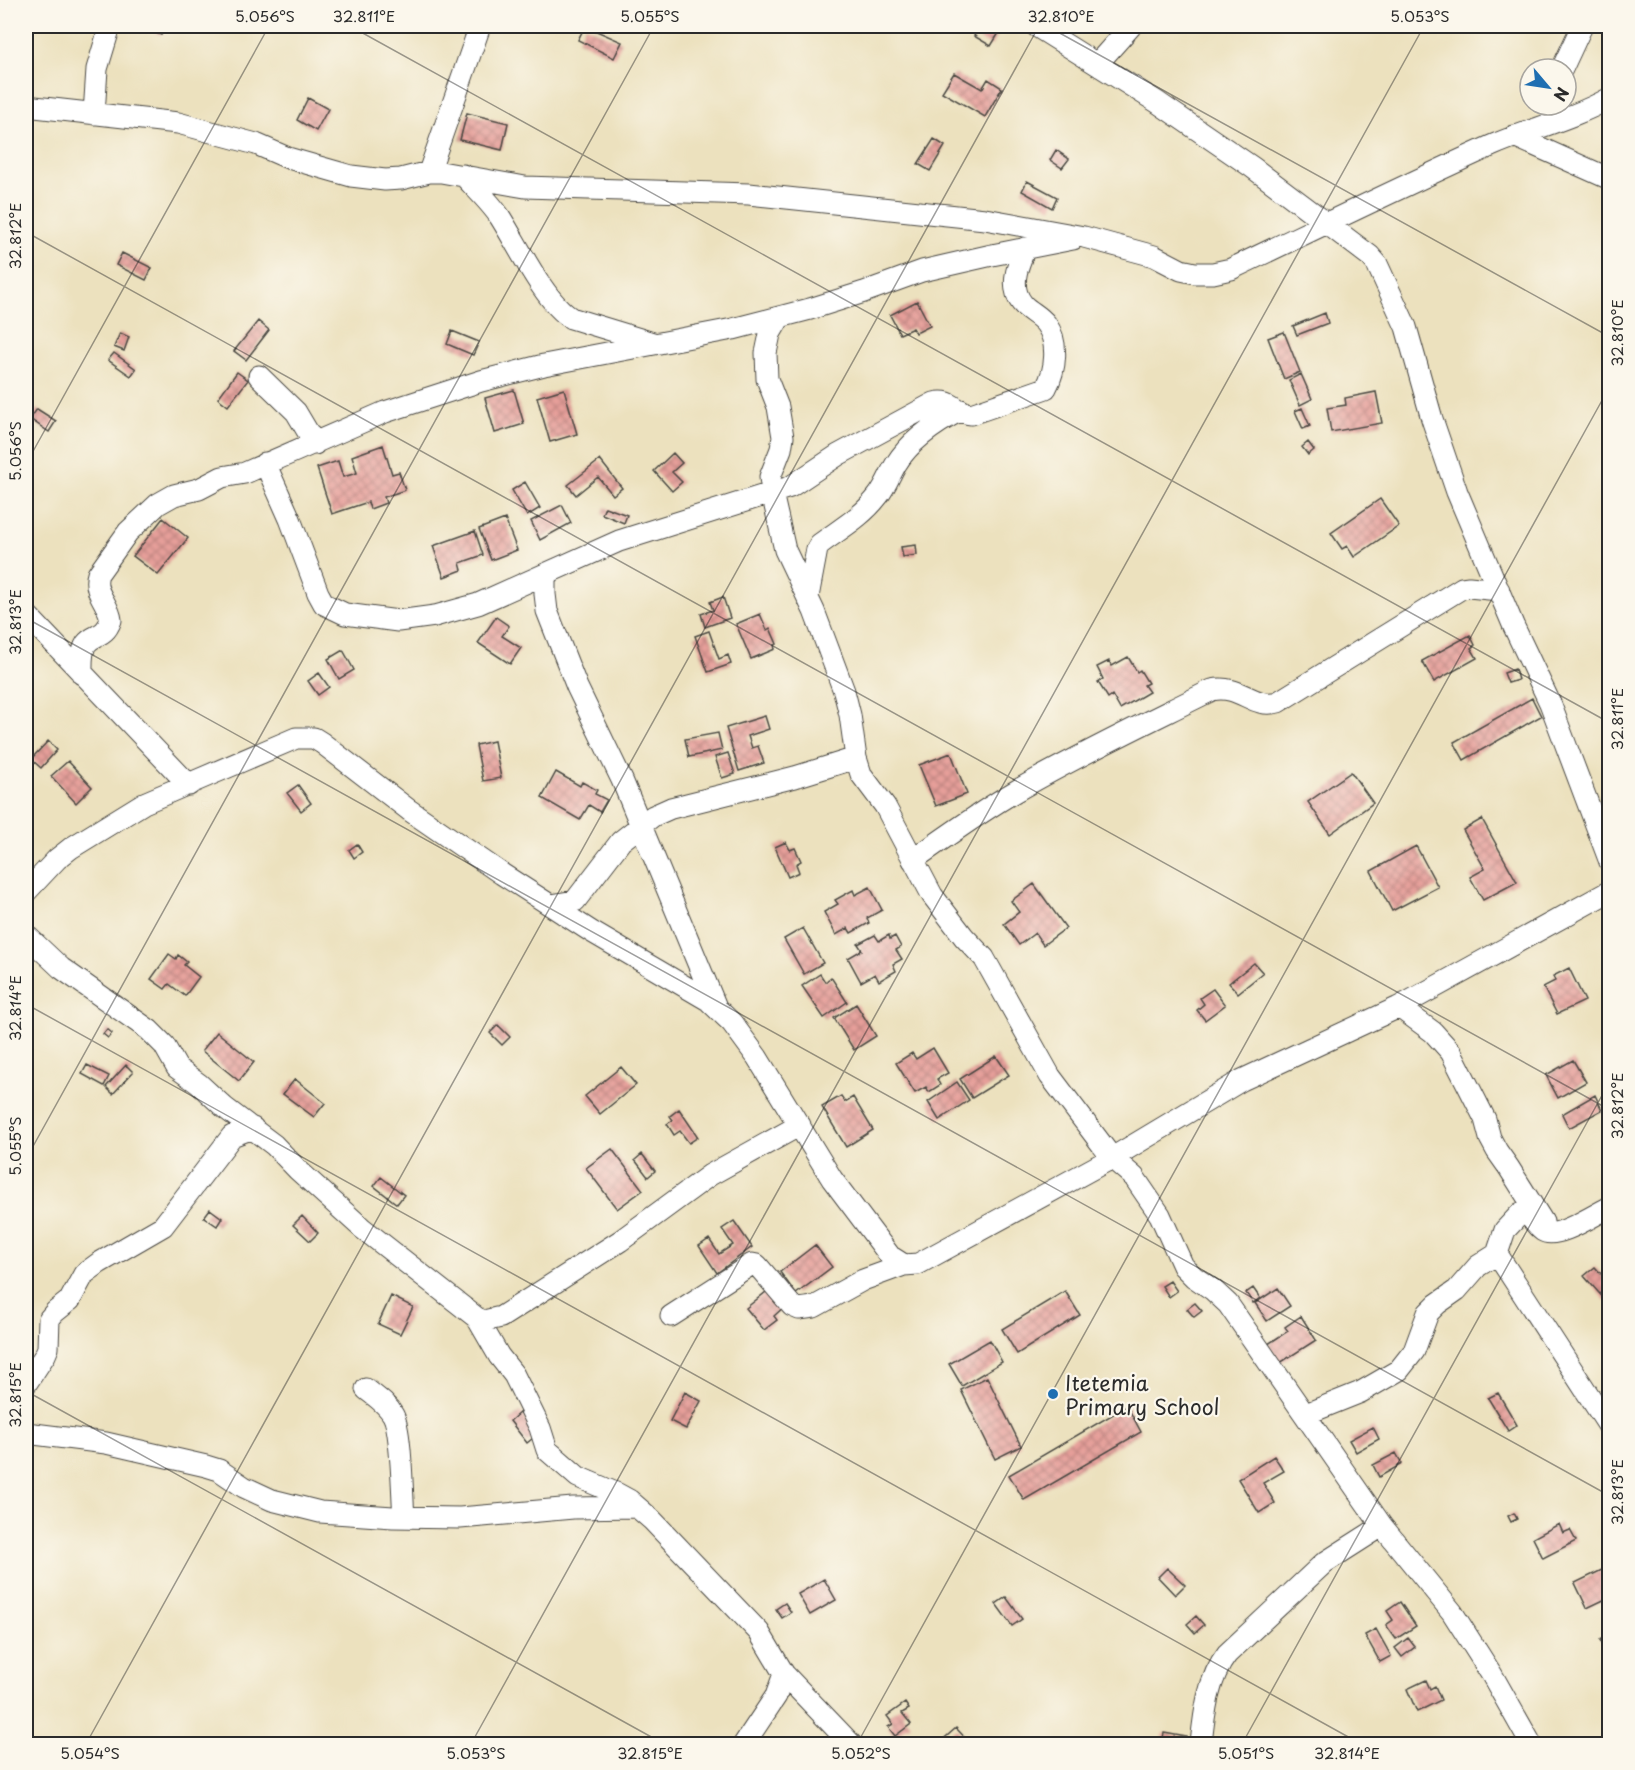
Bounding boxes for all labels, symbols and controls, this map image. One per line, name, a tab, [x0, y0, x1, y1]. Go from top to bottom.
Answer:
text: 5.056°S	[235, 4, 295, 27]
text: 32.811°E	[333, 4, 395, 27]
text: 5.055°S	[620, 4, 680, 27]
text: 32.810°E	[1027, 4, 1095, 27]
text: 5.053°S	[1390, 4, 1450, 27]
north arrow	[1518, 57, 1578, 117]
text: N	[1548, 83, 1576, 106]
text: 32.812°E	[3, 203, 26, 269]
text: 32.810°E	[1605, 299, 1628, 367]
text: 5.056°S	[3, 421, 26, 481]
text: 32.813°E	[3, 589, 26, 655]
text: 32.811°E	[1605, 688, 1628, 750]
text: 32.814°E	[3, 975, 26, 1041]
text: 32.812°E	[1605, 1073, 1628, 1139]
text: 5.055°S	[3, 1116, 26, 1176]
text: 32.815°E	[3, 1362, 26, 1428]
place label: Itetemia Primary School	[1065, 1366, 1220, 1422]
marker: Itetemia Primary School	[1046, 1387, 1060, 1401]
text: 32.813°E	[1605, 1459, 1628, 1525]
text: 5.054°S	[60, 1741, 120, 1764]
text: 5.053°S	[446, 1741, 506, 1764]
text: 32.815°E	[617, 1741, 683, 1764]
text: 5.052°S	[831, 1741, 891, 1764]
text: 5.051°S	[1218, 1741, 1274, 1764]
text: 32.814°E	[1314, 1741, 1380, 1764]

